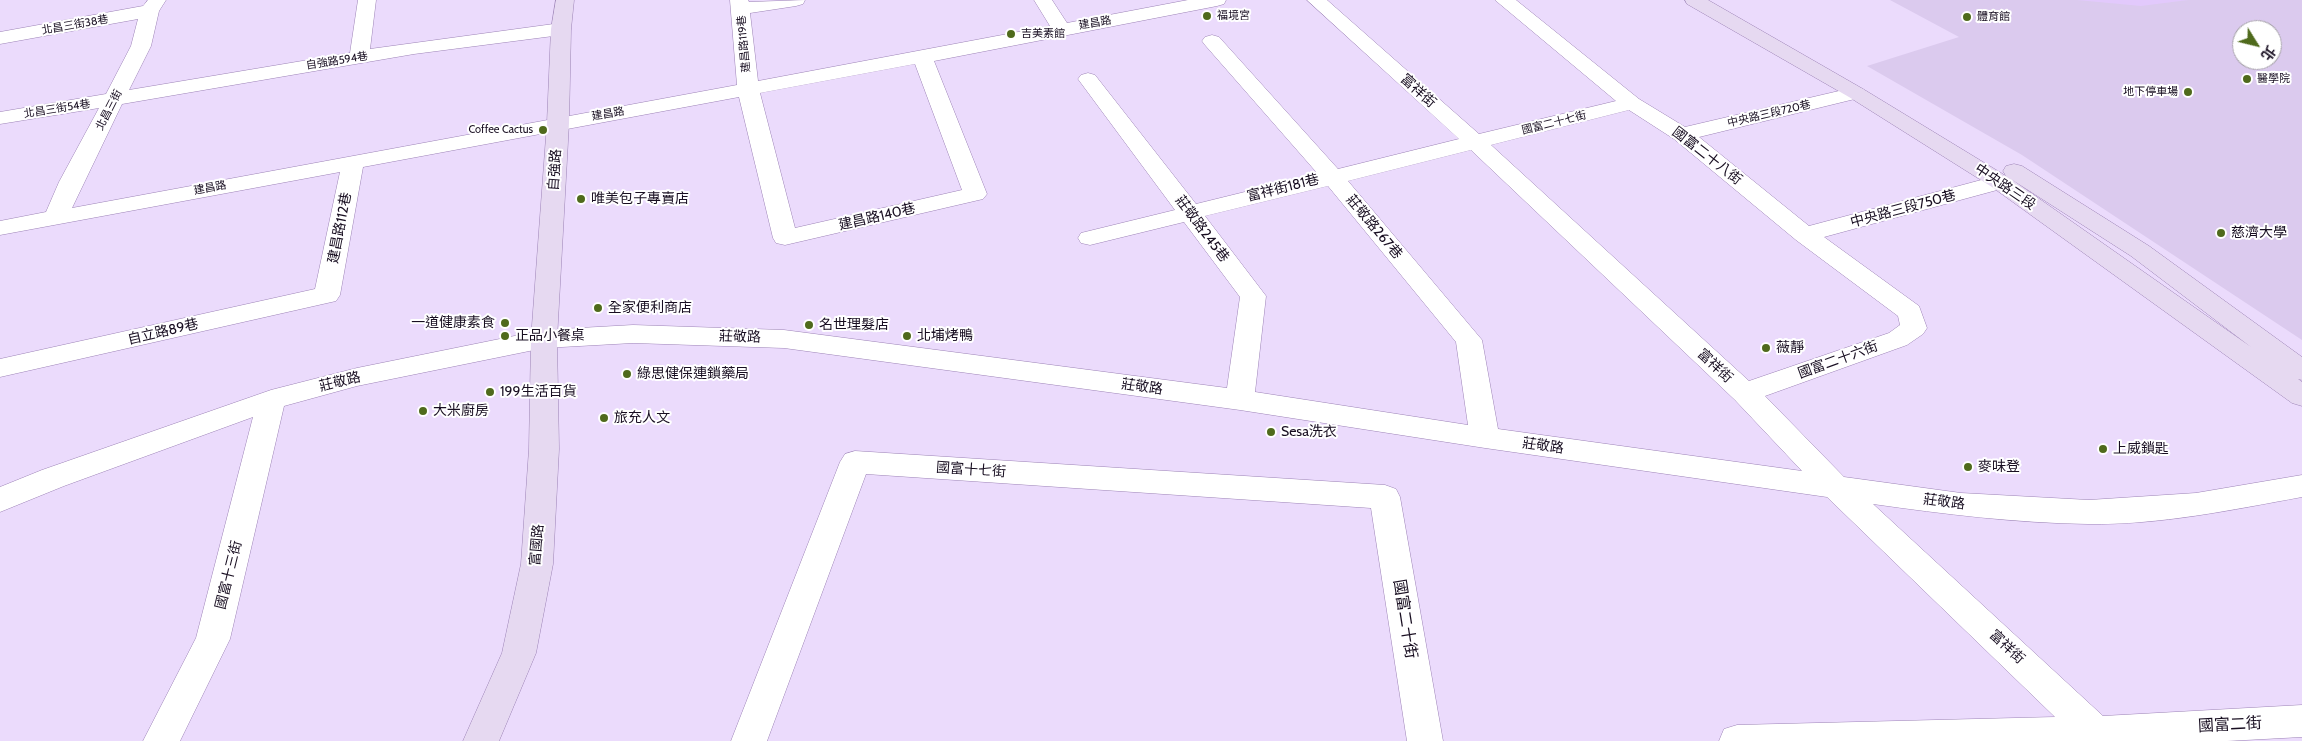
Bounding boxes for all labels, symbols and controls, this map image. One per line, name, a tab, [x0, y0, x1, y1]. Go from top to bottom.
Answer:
place label: 福境宮	[1217, 9, 1250, 23]
marker: 福境宮	[1201, 10, 1213, 22]
place label: 體育館	[1977, 10, 2010, 24]
marker: 體育館	[1961, 11, 1973, 23]
street label: 北昌三街38巷	[41, 13, 109, 37]
street label: 建昌路	[1078, 14, 1112, 32]
street label: 建昌路119巷	[735, 15, 753, 73]
north arrow	[2232, 20, 2282, 70]
place label: 吉美素館	[1021, 27, 1065, 41]
marker: 吉美素館	[1005, 28, 1017, 40]
text: 北	[2257, 42, 2280, 64]
street label: 自強路594巷	[305, 50, 369, 72]
street label: 富祥街	[1397, 71, 1439, 111]
place label: 醫學院	[2257, 72, 2290, 86]
marker: 醫學院	[2241, 73, 2253, 85]
place label: 地下停車場	[2123, 85, 2178, 99]
marker: 地下停車場	[2182, 86, 2194, 98]
street label: 北昌三街	[93, 87, 125, 133]
street label: 北昌三街54巷	[23, 97, 91, 121]
street label: 中央路三段720巷	[1726, 98, 1812, 130]
street label: 建昌路	[591, 105, 625, 123]
street label: 國富二十七街	[1520, 109, 1588, 137]
place label: Coffee Cactus	[468, 123, 533, 137]
marker: Coffee Cactus	[537, 124, 549, 136]
street label: 國富二十八街	[1669, 124, 1745, 188]
street label: 自強路	[545, 148, 565, 192]
street label: 中央路三段	[1971, 160, 2039, 214]
street label: 富祥街181巷	[1245, 171, 1321, 205]
street label: 建昌路	[193, 178, 227, 198]
street label: 中央路三段750巷	[1848, 187, 1958, 231]
street label: 建昌路112巷	[325, 191, 355, 265]
place label: 唯美包子專賣店	[591, 191, 689, 207]
street label: 莊敬路245巷	[1172, 192, 1232, 266]
street label: 莊敬路267巷	[1342, 192, 1406, 262]
marker: 唯美包子專賣店	[575, 193, 587, 205]
street label: 建昌路140巷	[837, 200, 917, 234]
place label: 慈濟大學	[2231, 225, 2287, 241]
marker: 慈濟大學	[2215, 227, 2227, 239]
place label: 全家便利商店	[608, 300, 692, 316]
marker: 全家便利商店	[592, 302, 604, 314]
place label: 一道健康素食	[411, 315, 495, 331]
street label: 自立路89巷	[126, 316, 200, 348]
marker: 一道健康素食	[499, 317, 511, 329]
place label: 名世理髮店	[819, 317, 889, 333]
marker: 名世理髮店	[803, 319, 815, 331]
place label: 正品小餐桌	[515, 328, 585, 344]
street label: 莊敬路	[719, 328, 761, 346]
place label: 北埔烤鴨	[917, 328, 973, 344]
marker: 正品小餐桌	[499, 330, 511, 342]
marker: 北埔烤鴨	[901, 330, 913, 342]
street label: 國富二十六街	[1796, 338, 1880, 382]
place label: 薇靜	[1776, 340, 1804, 356]
marker: 薇靜	[1760, 342, 1772, 354]
street label: 富祥街	[1694, 346, 1736, 386]
place label: 綠思健保連鎖藥局	[637, 366, 749, 382]
marker: 綠思健保連鎖藥局	[621, 368, 633, 380]
street label: 莊敬路	[318, 369, 362, 395]
street label: 莊敬路	[1120, 376, 1164, 398]
place label: 199生活百貨	[500, 384, 576, 400]
marker: 199生活百貨	[484, 386, 496, 398]
place label: 大米廚房	[433, 403, 489, 419]
marker: 大米廚房	[417, 405, 429, 417]
place label: 旅充人文	[614, 410, 670, 426]
marker: 旅充人文	[598, 412, 610, 424]
place label: Sesa洗衣	[1281, 424, 1337, 440]
marker: Sesa洗衣	[1265, 426, 1277, 438]
street label: 莊敬路	[1521, 435, 1565, 457]
place label: 上威鎖匙	[2113, 441, 2169, 457]
marker: 上威鎖匙	[2097, 443, 2109, 455]
street label: 國富十七街	[935, 459, 1007, 481]
place label: 麥味登	[1978, 459, 2020, 475]
marker: 麥味登	[1962, 461, 1974, 473]
street label: 莊敬路	[1922, 491, 1966, 513]
street label: 富國路	[527, 523, 547, 567]
street label: 國富十三街	[212, 539, 246, 611]
street label: 國富二十街	[1389, 578, 1421, 660]
street label: 富祥街	[1986, 627, 2028, 667]
street label: 國富二街	[2198, 714, 2262, 736]

